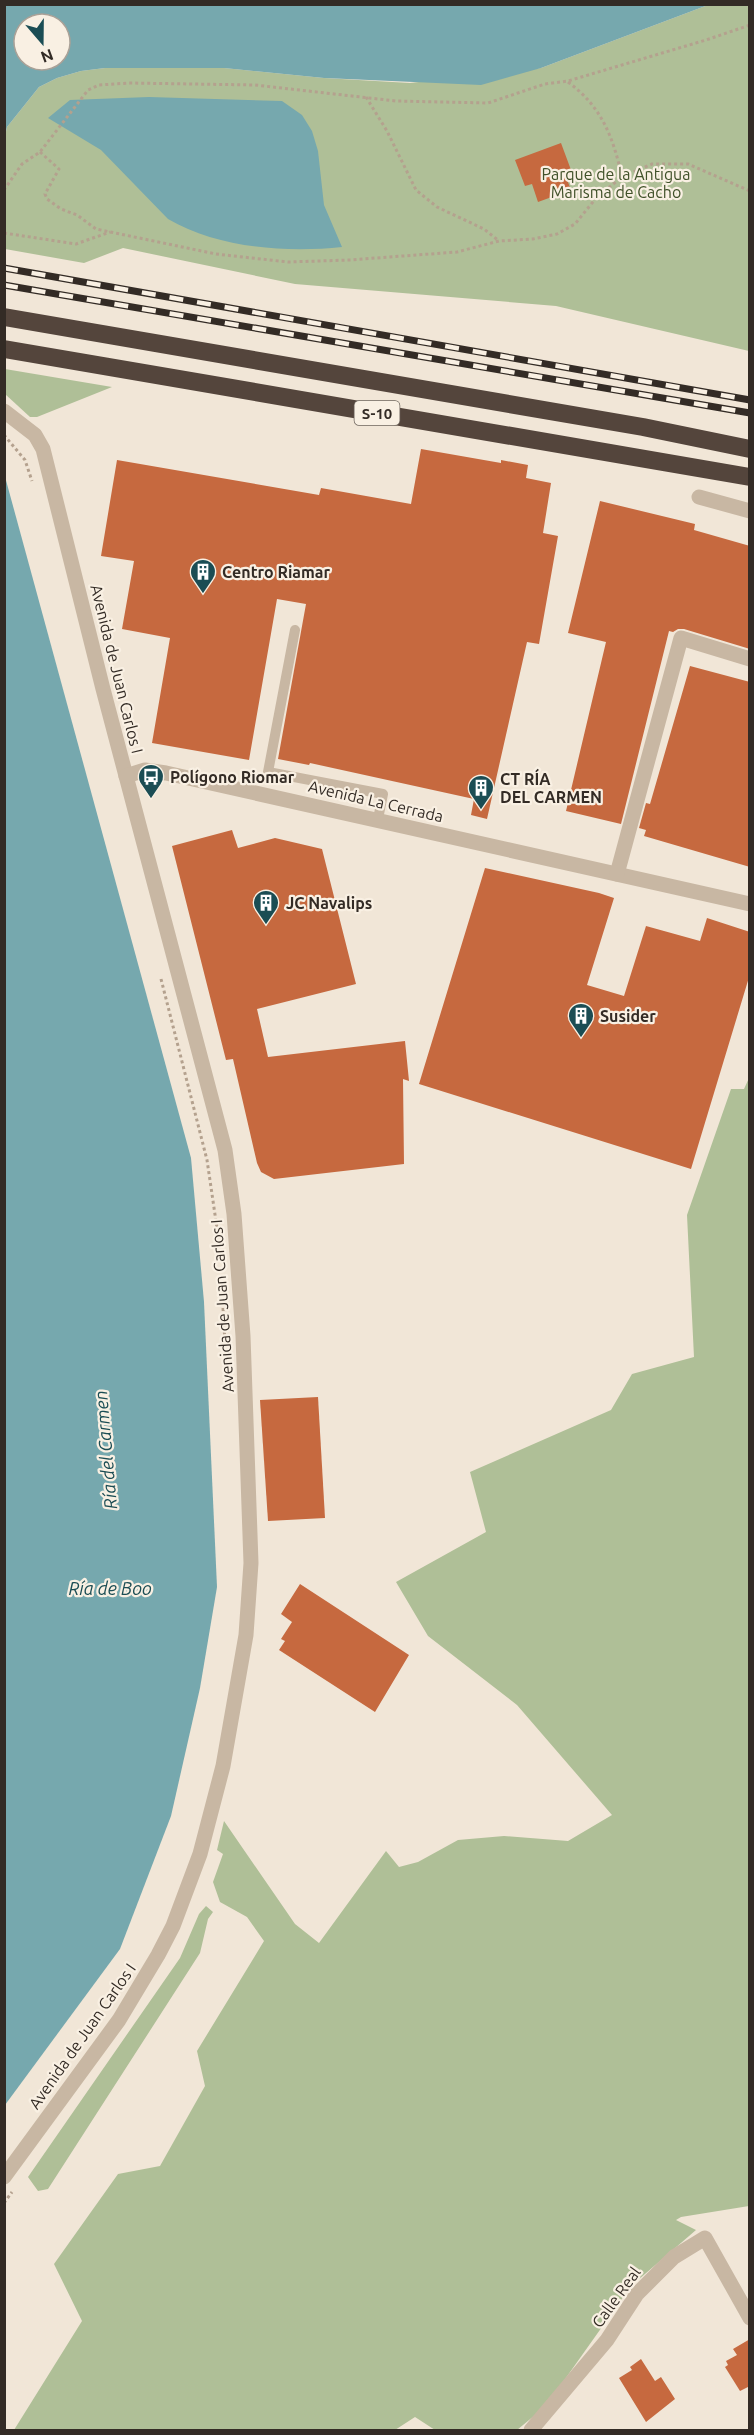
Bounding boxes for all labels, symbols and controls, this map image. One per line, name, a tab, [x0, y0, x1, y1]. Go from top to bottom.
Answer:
north arrow	[12, 12, 72, 72]
text: N	[38, 46, 56, 67]
park label: Parque de la Antigua Marisma de Cacho	[542, 165, 690, 201]
road number: S-10	[354, 401, 400, 425]
building icon: Centro Riamar	[188, 557, 218, 595]
place label: Centro Riamar	[222, 563, 331, 581]
street label: Avenida de Juan Carlos I	[87, 583, 147, 755]
bus stop icon: Polígono Riomar	[136, 762, 166, 800]
place label: Polígono Riomar	[170, 768, 295, 786]
place label: CT RÍA DEL CARMEN	[500, 768, 602, 806]
building icon: CT RÍA DEL CARMEN	[466, 773, 496, 811]
street label: Avenida La Cerrada	[307, 777, 445, 825]
building icon: JC Navalips	[251, 888, 281, 926]
place label: JC Navalips	[286, 894, 372, 912]
building icon: Susider	[566, 1001, 596, 1039]
place label: Susider	[600, 1007, 656, 1025]
street label: Avenida de Juan Carlos I	[207, 1219, 237, 1393]
water label: Ría del Carmen	[90, 1390, 120, 1510]
water label: Ría de Boo	[68, 1578, 152, 1598]
street label: Avenida de Juan Carlos I	[25, 1960, 139, 2112]
street label: Calle Real	[588, 2263, 644, 2331]

